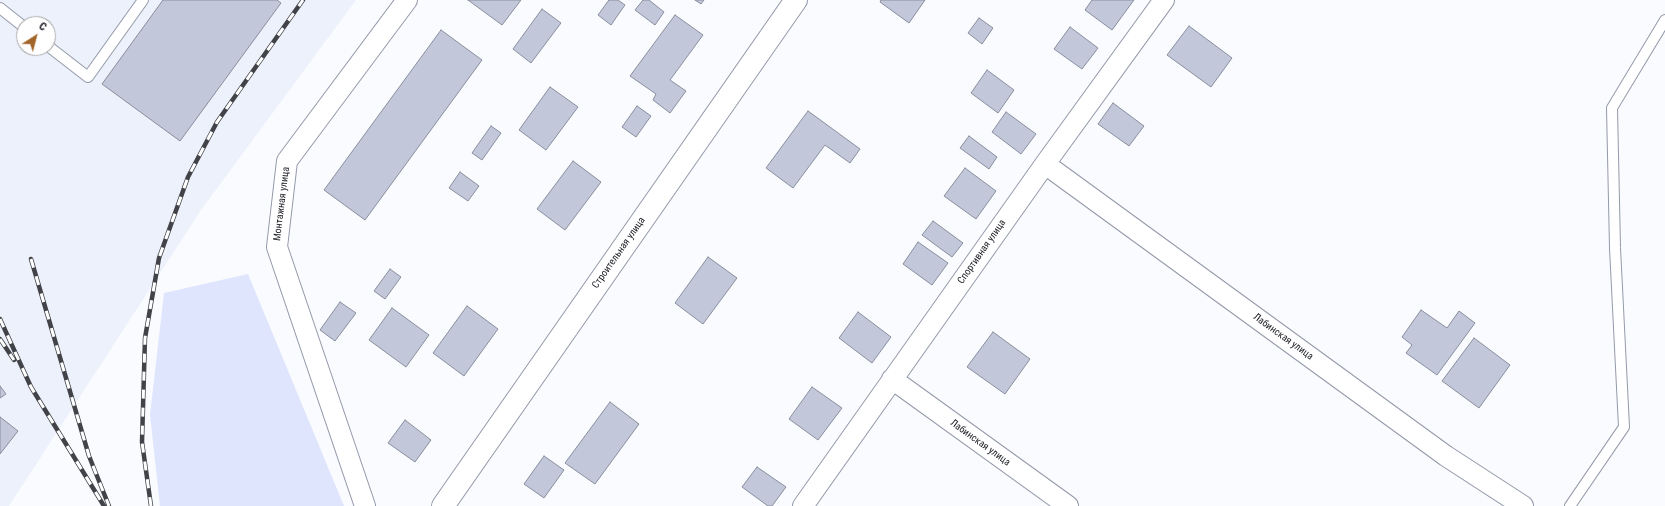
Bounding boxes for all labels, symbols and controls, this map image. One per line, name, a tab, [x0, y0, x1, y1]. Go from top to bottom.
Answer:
north arrow	[16, 16, 56, 56]
text: С	[36, 20, 49, 34]
street label: Монтажная улица	[272, 166, 292, 242]
street label: Строительная улица	[590, 215, 648, 291]
street label: Спортивная улица	[955, 217, 1009, 287]
street label: Лабинская улица	[1251, 311, 1315, 363]
street label: Лабинская улица	[948, 417, 1012, 469]

